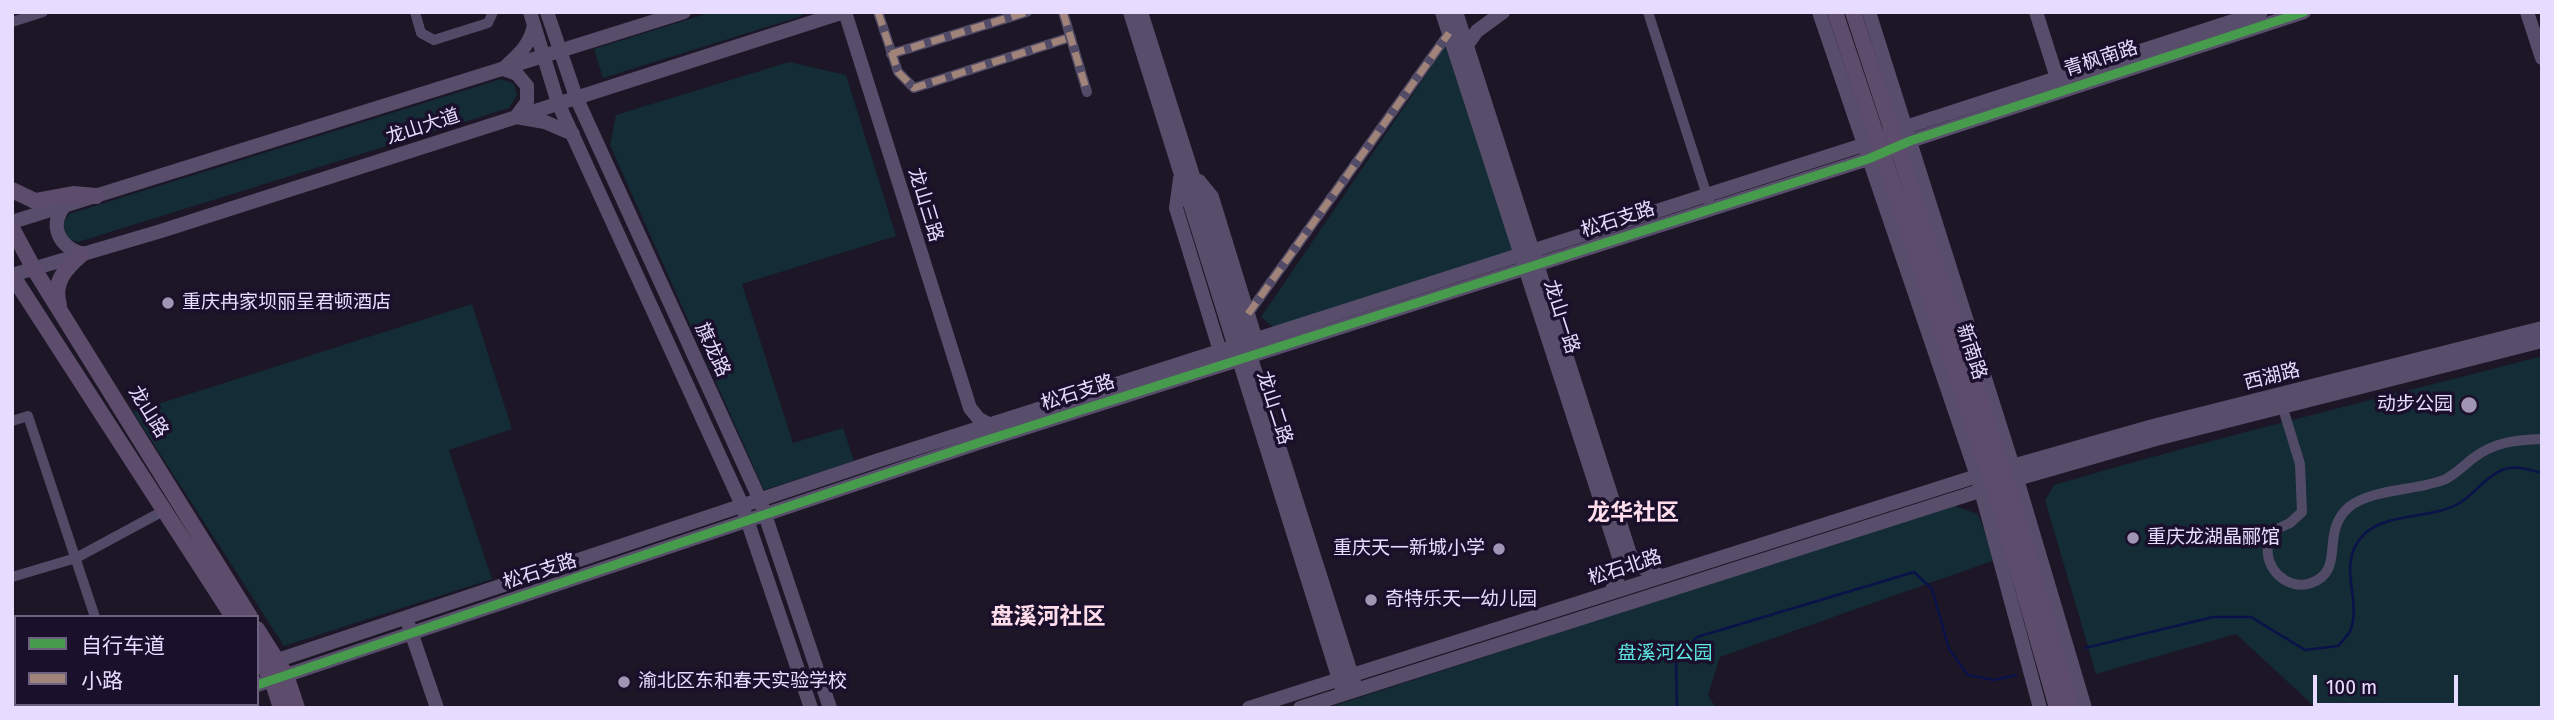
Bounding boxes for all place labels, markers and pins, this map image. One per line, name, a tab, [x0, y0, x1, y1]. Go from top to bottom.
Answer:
place label: 重庆冉家坝丽呈君顿酒店	[182, 292, 391, 314]
marker: 重庆冉家坝丽呈君顿酒店	[160, 295, 176, 311]
place label: 动步公园	[2377, 394, 2453, 416]
marker: 动步公园	[2459, 395, 2479, 415]
place label: 重庆龙湖晶郦馆	[2147, 527, 2280, 549]
marker: 重庆龙湖晶郦馆	[2125, 530, 2141, 546]
place label: 重庆天一新城小学	[1333, 538, 1485, 560]
marker: 重庆天一新城小学	[1491, 541, 1507, 557]
place label: 奇特乐天一幼儿园	[1385, 589, 1537, 611]
marker: 奇特乐天一幼儿园	[1363, 592, 1379, 608]
place label: 渝北区东和春天实验学校	[638, 671, 847, 693]
marker: 渝北区东和春天实验学校	[616, 674, 632, 690]

